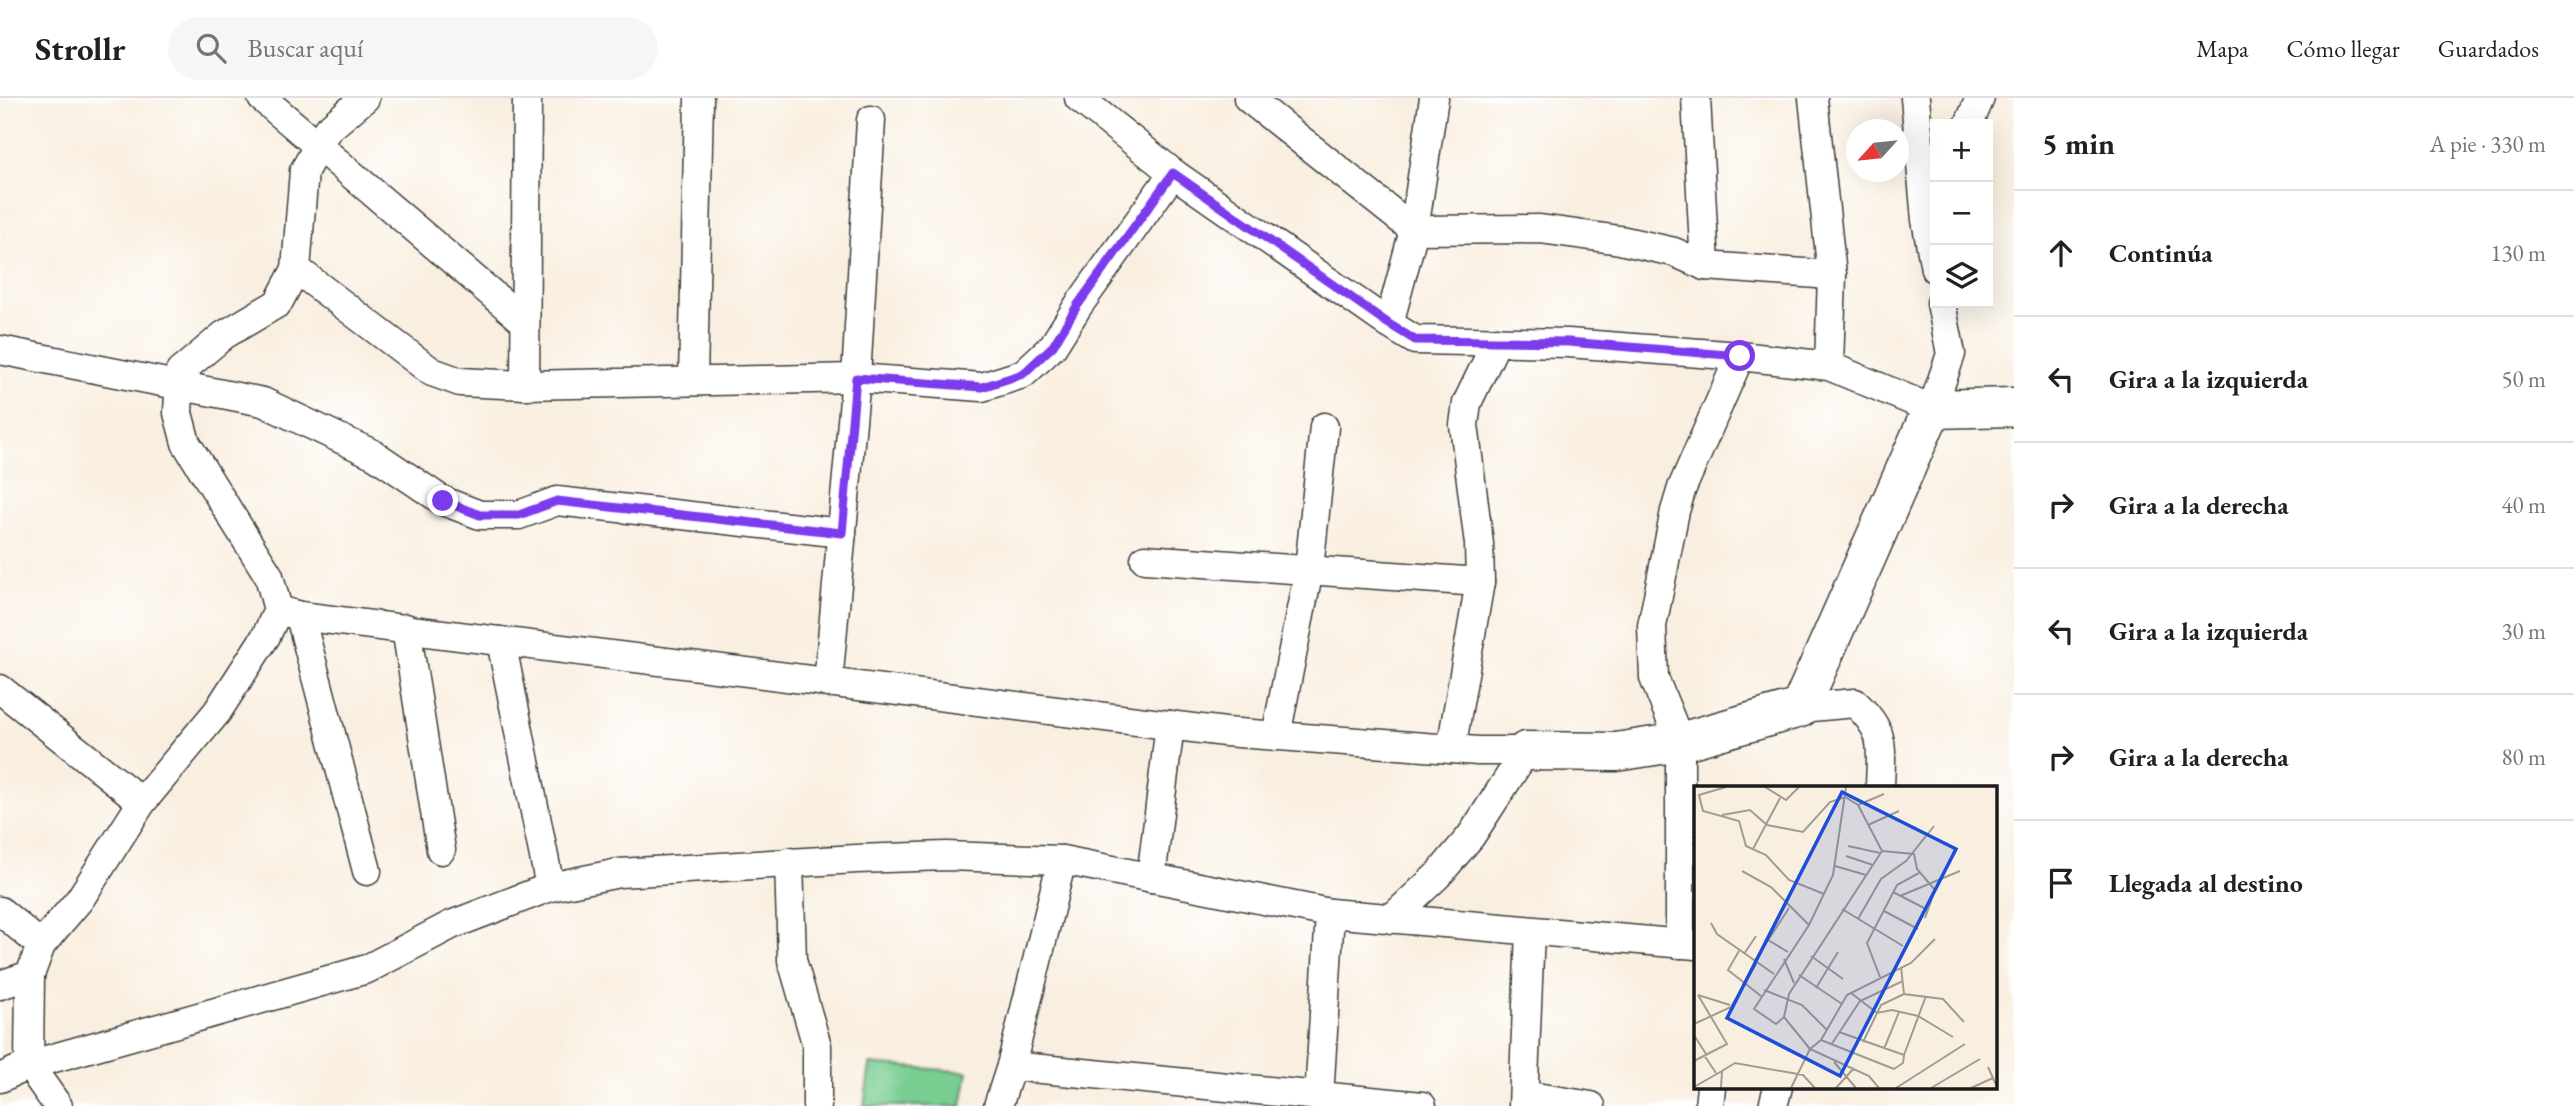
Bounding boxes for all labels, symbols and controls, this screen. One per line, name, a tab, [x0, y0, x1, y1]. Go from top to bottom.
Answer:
search box	[168, 17, 658, 80]
text: Strollr	[35, 27, 126, 70]
icon: search	[192, 29, 230, 67]
text: Buscar aquí	[248, 31, 363, 65]
text: Mapa	[2196, 33, 2249, 64]
text: Cómo llegar	[2287, 33, 2400, 64]
text: Guardados	[2438, 33, 2539, 64]
north arrow	[1846, 119, 1909, 182]
map controls	[1930, 119, 1993, 308]
button: +	[1930, 119, 1993, 182]
text: 5 min	[2042, 124, 2115, 163]
text: A pie · 330 m	[2430, 129, 2546, 159]
button: −	[1930, 182, 1993, 245]
icon: ahead	[2042, 234, 2080, 272]
text: Continúa	[2109, 236, 2213, 270]
text: 130 m	[2490, 238, 2546, 268]
button: layers	[1930, 245, 1993, 308]
route start	[1724, 340, 1755, 371]
icon: left	[2042, 360, 2080, 398]
text: Gira a la izquierda	[2109, 362, 2308, 396]
text: 50 m	[2501, 364, 2546, 394]
route end	[427, 485, 458, 516]
icon: right	[2042, 486, 2080, 524]
text: Gira a la derecha	[2109, 488, 2289, 522]
text: 40 m	[2501, 490, 2546, 520]
icon: left	[2042, 612, 2080, 650]
text: Gira a la izquierda	[2109, 614, 2308, 648]
text: 30 m	[2501, 616, 2546, 646]
icon: right	[2042, 738, 2080, 776]
text: Gira a la derecha	[2109, 740, 2289, 774]
text: 80 m	[2501, 742, 2546, 772]
inset map	[1694, 786, 1996, 1088]
icon: arrive	[2042, 864, 2080, 902]
text: Llegada al destino	[2109, 866, 2303, 900]

